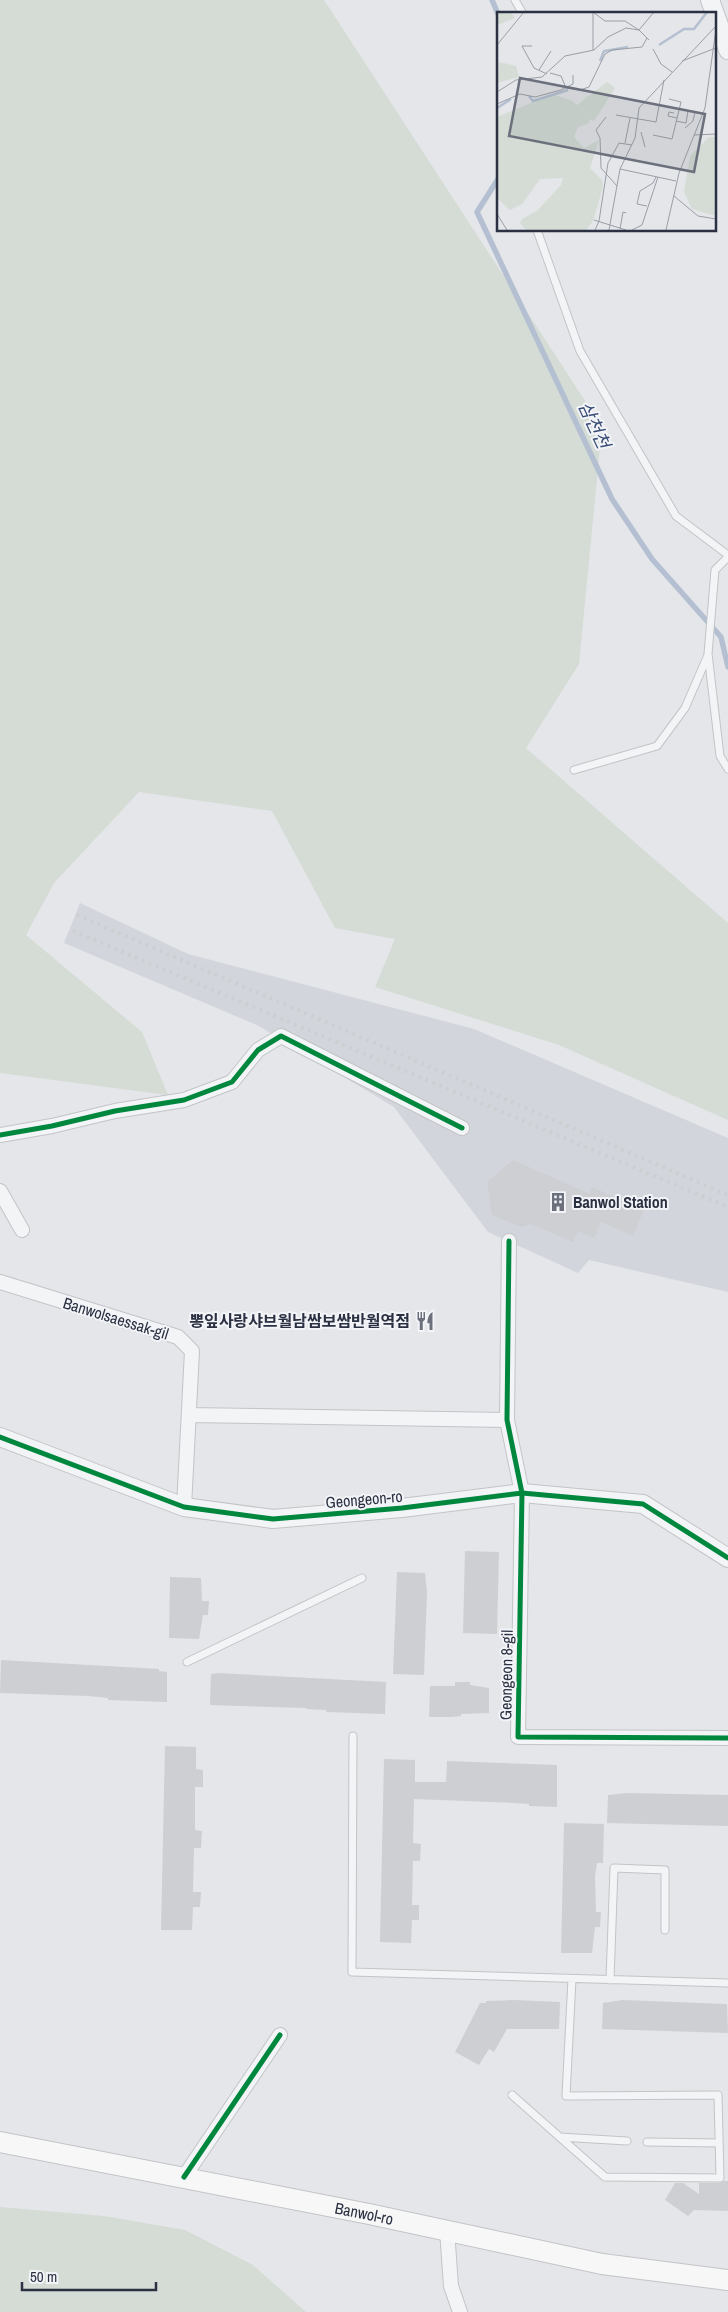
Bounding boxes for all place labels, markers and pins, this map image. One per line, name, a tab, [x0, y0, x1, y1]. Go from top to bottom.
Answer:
building icon: Banwol Station	[547, 1191, 569, 1213]
place label: Banwol Station	[573, 1191, 668, 1213]
place label: 뽕잎사랑샤브월남쌈보쌈반월역점	[189, 1310, 410, 1332]
restaurant icon: 뽕잎사랑샤브월남쌈보쌈반월역점	[414, 1310, 436, 1332]

